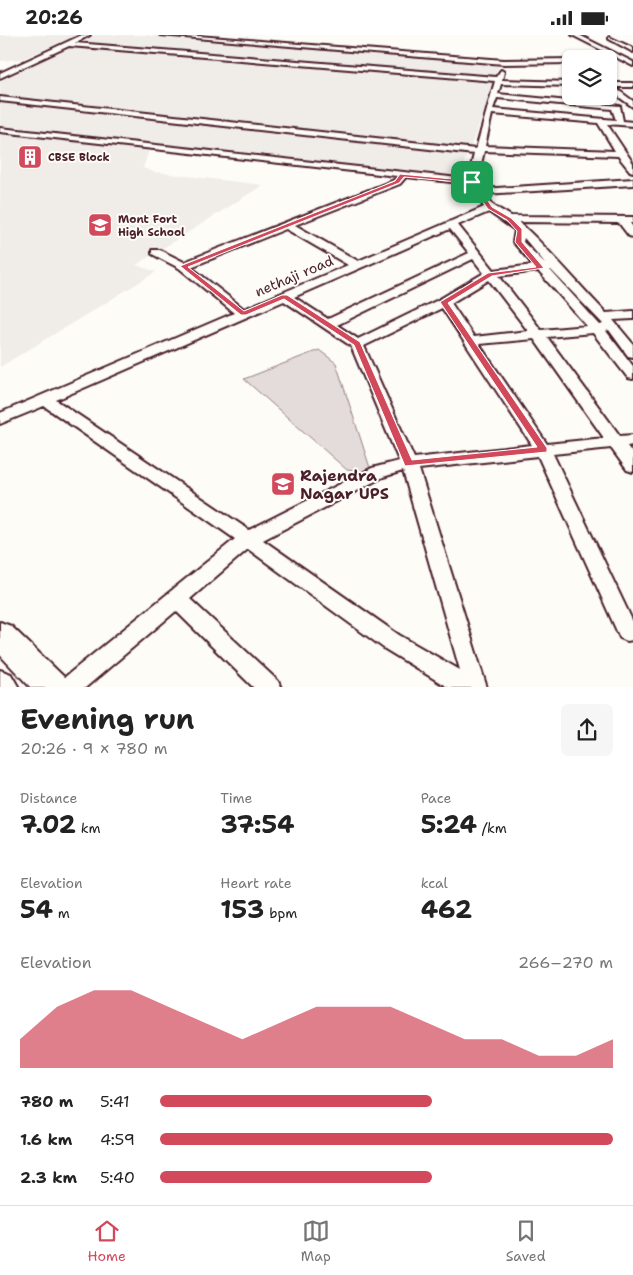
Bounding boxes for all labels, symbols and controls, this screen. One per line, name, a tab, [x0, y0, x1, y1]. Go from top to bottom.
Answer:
text: 20:26	[25, 5, 83, 30]
map controls	[562, 50, 617, 105]
button: layers	[562, 50, 617, 105]
building icon: CBSE Block	[17, 144, 43, 170]
place label: CBSE Block	[48, 150, 110, 165]
pin	[451, 161, 493, 203]
icon: arrive	[458, 168, 486, 196]
school or university icon: Mont Fort High School	[87, 212, 113, 238]
place label: Mont Fort High School	[118, 212, 185, 240]
street label: nethaji road	[252, 251, 336, 301]
place label: Rajendra Nagar UPS	[300, 465, 389, 504]
school or university icon: Rajendra Nagar UPS	[270, 471, 296, 497]
text: Evening run	[20, 700, 195, 738]
button: share	[561, 704, 613, 756]
text: 20:26 · 9 × 780 m	[20, 738, 167, 759]
text: Distance	[20, 789, 77, 807]
text: Time	[220, 789, 252, 807]
text: Pace	[421, 789, 451, 807]
text: 7.02	[20, 807, 76, 841]
text: 37:54	[220, 807, 295, 841]
text: 5:24	[421, 807, 477, 841]
text: km	[76, 819, 101, 837]
text: /km	[477, 819, 507, 837]
text: Elevation	[20, 874, 83, 892]
text: Heart rate	[220, 874, 292, 892]
text: kcal	[421, 874, 448, 892]
text: 54	[20, 892, 53, 926]
text: 153	[220, 892, 264, 926]
text: 462	[421, 892, 472, 926]
text: m	[53, 904, 70, 922]
text: bpm	[264, 904, 297, 922]
text: Elevation	[20, 952, 92, 973]
text: 266–270 m	[518, 952, 613, 973]
text: 780 m	[20, 1091, 73, 1112]
text: 5:41	[100, 1091, 130, 1112]
text: 1.6 km	[20, 1129, 72, 1150]
text: 4:59	[100, 1129, 135, 1150]
text: 2.3 km	[20, 1167, 77, 1188]
text: 5:40	[100, 1167, 135, 1188]
tab: Home	[87, 1217, 126, 1265]
tab: Map	[301, 1217, 331, 1265]
tab: Saved	[506, 1217, 546, 1265]

